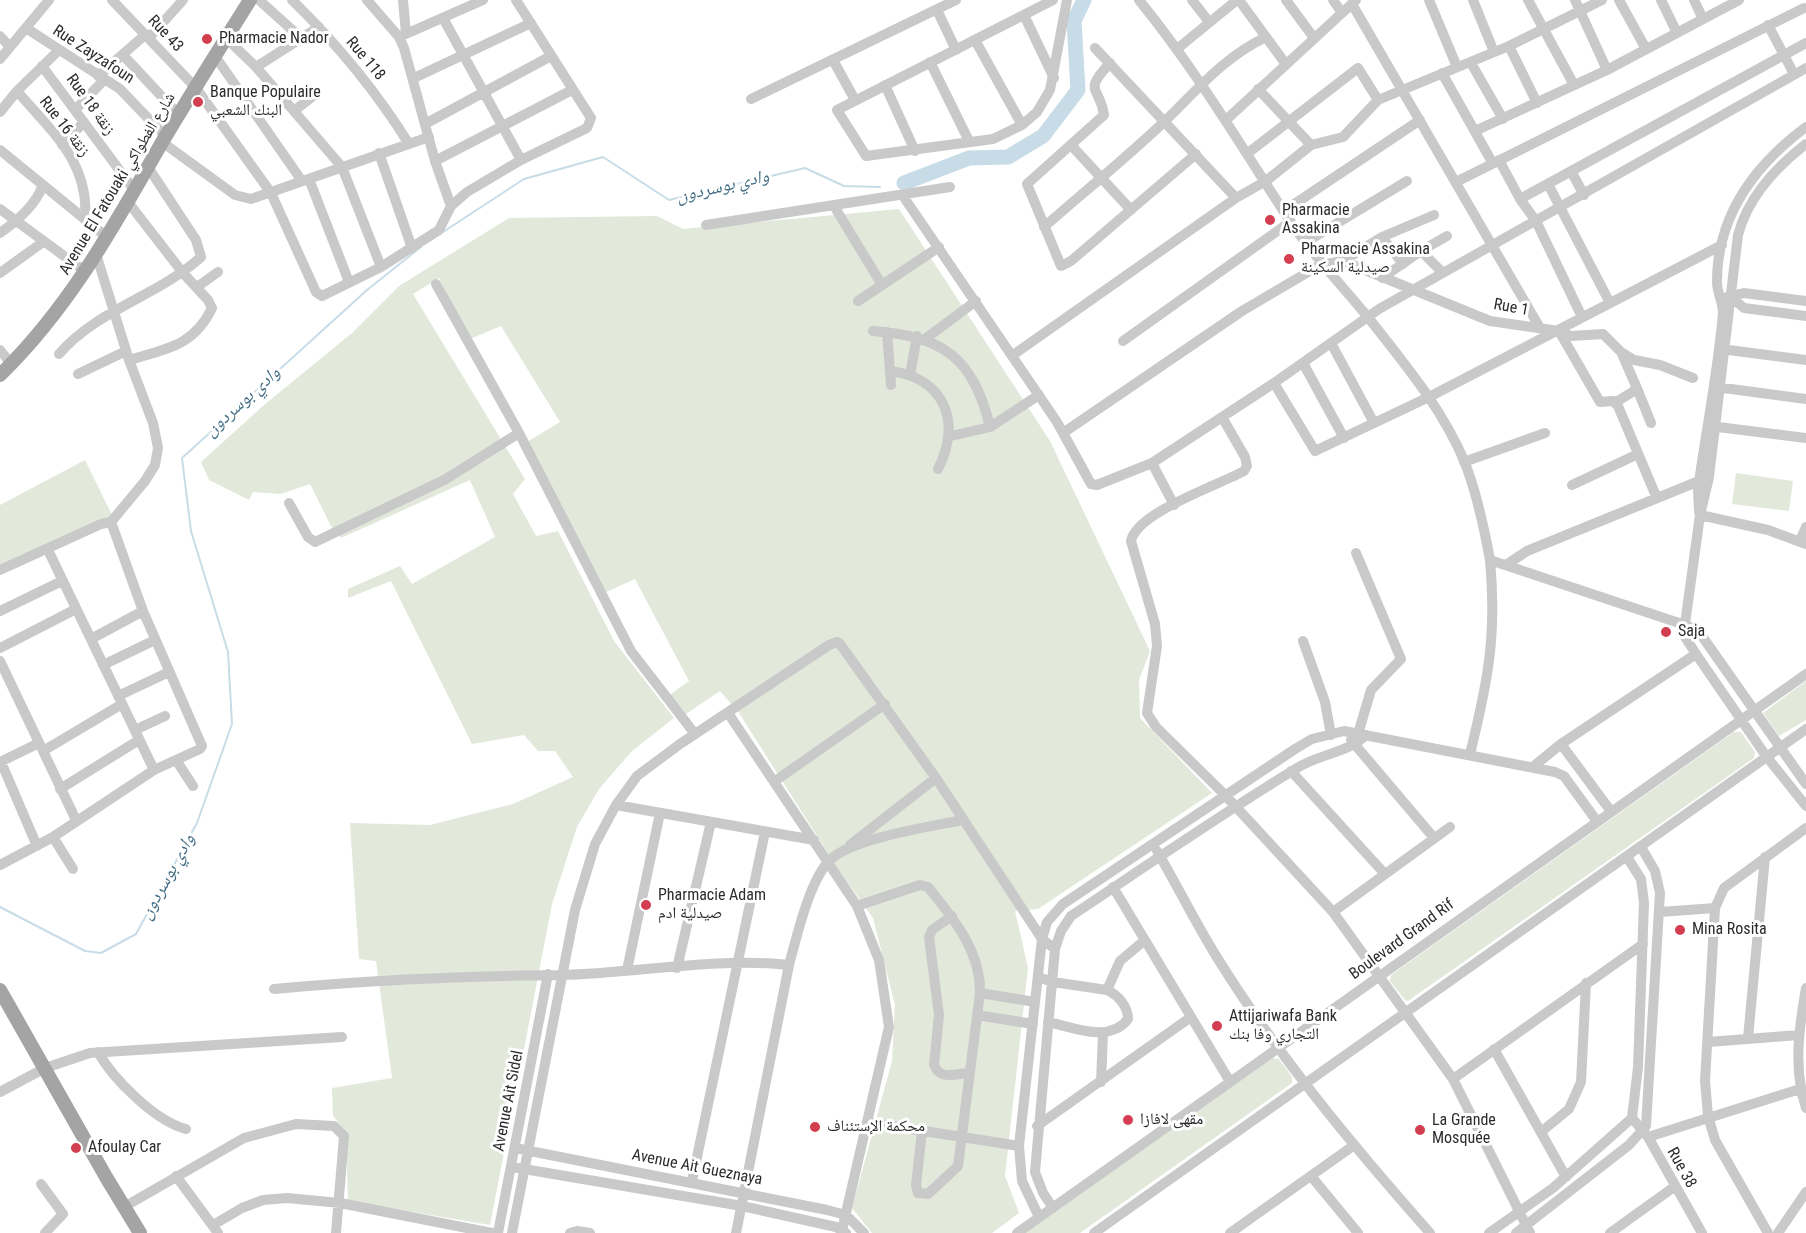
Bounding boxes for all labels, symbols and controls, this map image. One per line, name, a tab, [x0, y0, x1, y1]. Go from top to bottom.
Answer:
street label: Rue 43	[143, 12, 187, 56]
street label: Rue Zayzafoun	[49, 22, 137, 88]
place label: Pharmacie Nador	[219, 29, 328, 49]
marker: Pharmacie Nador	[200, 32, 214, 46]
street label: Rue 118	[341, 33, 389, 85]
street label: Rue 18 زنقة	[61, 71, 119, 139]
place label: Banque Populaire البنك الشعبي	[210, 83, 321, 121]
street label: Avenue El Fatouaki شارع الفطواكي	[56, 89, 180, 279]
street label: Rue 16 زنقة	[35, 93, 93, 161]
marker: Banque Populaire البنك الشعبي	[191, 95, 205, 109]
water label: وادي بوسردون	[675, 166, 771, 208]
place label: Pharmacie Assakina	[1282, 201, 1349, 239]
marker: Pharmacie Assakina	[1263, 213, 1277, 227]
place label: Pharmacie Assakina صيدلية السكينة	[1301, 240, 1430, 278]
marker: Pharmacie Assakina صيدلية السكينة	[1282, 252, 1296, 266]
street label: Rue 1	[1492, 295, 1530, 321]
water label: وادي بوسردون	[201, 362, 285, 442]
place label: Saja	[1678, 622, 1705, 642]
marker: Saja	[1659, 625, 1673, 639]
water label: وادي بوسردون	[136, 831, 200, 923]
place label: Pharmacie Adam صيدلية ادم	[658, 886, 766, 924]
street label: Boulevard Grand Rif	[1346, 896, 1458, 984]
marker: Pharmacie Adam صيدلية ادم	[639, 898, 653, 912]
place label: Mina Rosita	[1692, 920, 1767, 940]
marker: Mina Rosita	[1673, 923, 1687, 937]
place label: Attijariwafa Bank التجاري وفا بنك	[1229, 1007, 1337, 1045]
marker: Attijariwafa Bank التجاري وفا بنك	[1210, 1019, 1224, 1033]
street label: Avenue Ait Sidel	[490, 1049, 528, 1153]
place label: مقهى لافازا	[1140, 1110, 1203, 1130]
place label: La Grande Mosquée	[1432, 1111, 1496, 1149]
marker: مقهى لافازا	[1121, 1113, 1135, 1127]
place label: محكمة الإستئناف	[827, 1117, 925, 1137]
marker: محكمة الإستئناف	[808, 1120, 822, 1134]
marker: La Grande Mosquée	[1413, 1123, 1427, 1137]
place label: Afoulay Car	[88, 1138, 161, 1158]
marker: Afoulay Car	[69, 1141, 83, 1155]
street label: Rue 38	[1662, 1144, 1700, 1192]
street label: Avenue Ait Gueznaya	[630, 1146, 764, 1190]

